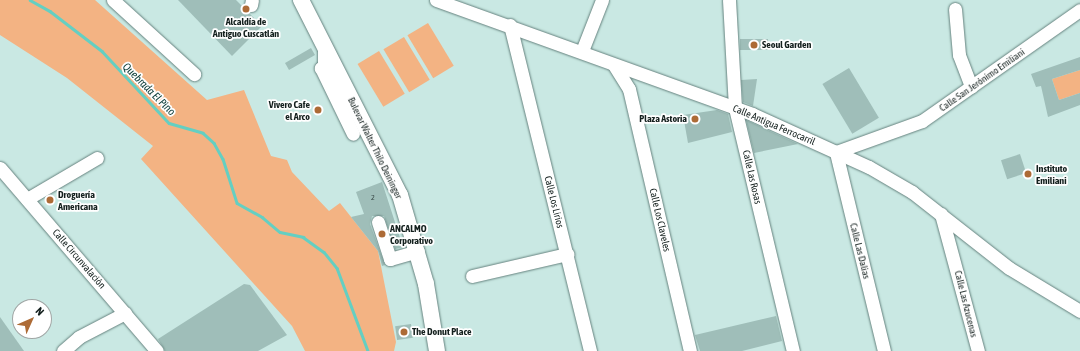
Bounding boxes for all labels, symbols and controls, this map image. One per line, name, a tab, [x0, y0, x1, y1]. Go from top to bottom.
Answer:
marker: Alcaldía de Antiguo Cuscatlán	[241, 4, 251, 14]
place label: Alcaldía de Antiguo Cuscatlán	[213, 15, 279, 38]
place label: Seoul Garden	[762, 39, 811, 51]
marker: Seoul Garden	[749, 40, 759, 50]
street label: Calle San Jerónimo Emiliani	[937, 46, 1027, 114]
water label: Quebrada El Pino	[120, 60, 178, 118]
street label: Bulevar Walter Thilo Deininger	[345, 95, 405, 201]
place label: Vivero Cafe el Arco	[269, 98, 310, 122]
street label: Calle Antigua Ferrocarril	[731, 102, 817, 148]
marker: Vivero Cafe el Arco	[313, 105, 323, 115]
place label: Plaza Astoria	[639, 113, 687, 125]
marker: Plaza Astoria	[690, 114, 700, 124]
street label: Calle Las Rosas	[740, 149, 764, 205]
place label: Instituto Emiliani	[1036, 162, 1067, 186]
marker: Instituto Emiliani	[1023, 169, 1033, 179]
street label: Calle Los Lirios	[542, 175, 566, 229]
street label: Calle Los Claveles	[647, 187, 673, 253]
place label: Droguería Americana	[58, 188, 98, 212]
house number: 2	[371, 193, 375, 203]
marker: Droguería Americana	[45, 195, 55, 205]
place label: ANCALMO Corporativo	[390, 222, 433, 246]
street label: Calle Las Dalias	[847, 222, 873, 280]
street label: Calle Circunvalación	[50, 227, 108, 291]
marker: ANCALMO Corporativo	[377, 229, 387, 239]
street label: Calle Las Azucenas	[952, 269, 980, 339]
north arrow	[12, 299, 52, 339]
text: N	[33, 305, 46, 318]
place label: The Donut Place	[412, 326, 472, 338]
marker: The Donut Place	[399, 327, 409, 337]

